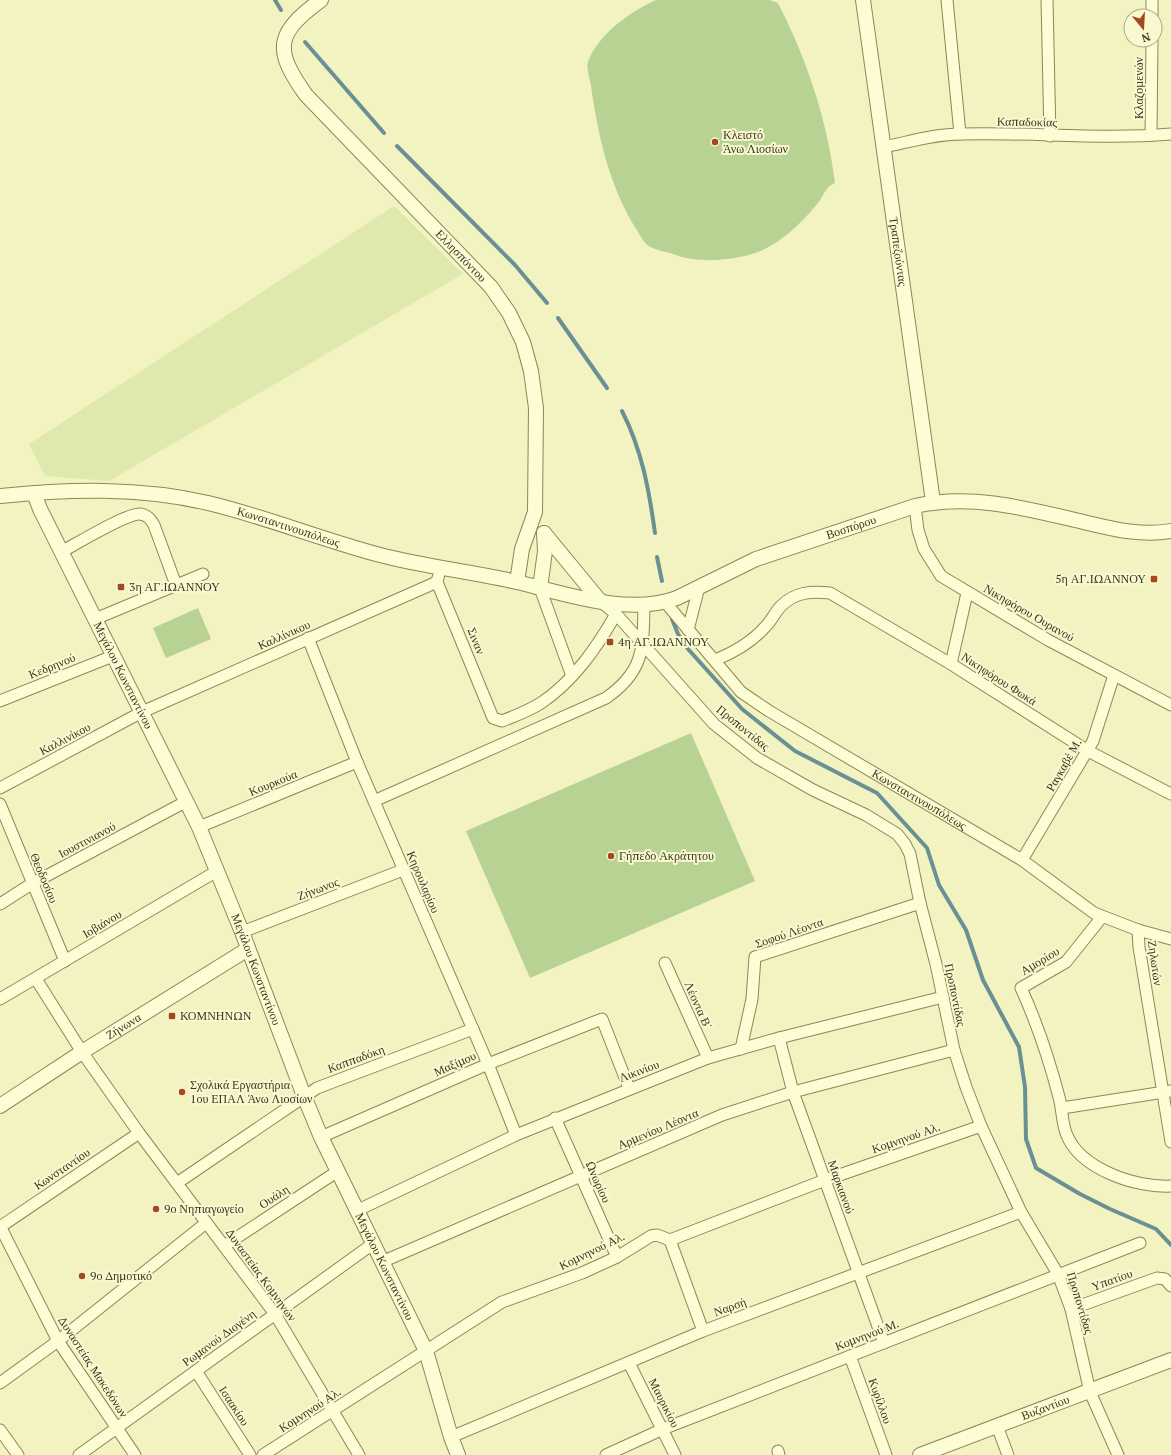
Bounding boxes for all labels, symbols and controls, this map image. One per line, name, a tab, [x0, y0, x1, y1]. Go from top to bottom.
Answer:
north arrow	[1123, 8, 1163, 48]
text: N	[1139, 30, 1152, 46]
street label: Κλαζομενών	[1131, 56, 1146, 119]
street label: Καπαδοκίας	[997, 113, 1057, 130]
place label: Κλειστό Άνω Λιοσίων	[723, 127, 789, 156]
marker: Κλειστό Άνω Λιοσίων	[710, 137, 720, 147]
street label: Τραπεζούντας	[886, 216, 911, 287]
street label: Ελλησπόντου	[433, 226, 490, 285]
street label: Κωνσταντινουπόλεως	[235, 503, 342, 550]
street label: Βοσπόρου	[824, 512, 878, 542]
place label: 5η ΑΓ.ΙΩΑΝΝΟΥ	[1055, 571, 1146, 586]
marker: 5η ΑΓ.ΙΩΑΝΝΟΥ	[1149, 574, 1159, 584]
place label: 3η ΑΓ.ΙΩΑΝΝΟΥ	[129, 579, 220, 594]
street label: Νικηφόρου Ουρανού	[981, 581, 1077, 645]
marker: 3η ΑΓ.ΙΩΑΝΝΟΥ	[116, 582, 126, 592]
street label: Καλλίνικου	[255, 616, 312, 653]
street label: Μεγάλου Κωνσταντίνου	[90, 619, 157, 731]
street label: Σιναν	[464, 625, 489, 657]
place label: 4η ΑΓ.ΙΩΑΝΝΟΥ	[618, 634, 709, 649]
marker: 4η ΑΓ.ΙΩΑΝΝΟΥ	[605, 637, 615, 647]
street label: Κεδρηνού	[26, 649, 77, 682]
street label: Νικηφόρου Φωκά	[959, 649, 1040, 709]
street label: Προποντίδας	[714, 702, 773, 754]
street label: Καλλινίκου	[37, 719, 93, 758]
street label: Ραγκαβέ Μ.	[1042, 736, 1085, 794]
street label: Κωνσταντινουπόλεως	[870, 765, 970, 833]
street label: Κουρκούα	[247, 766, 300, 799]
street label: Ιουστινιανού	[56, 818, 118, 861]
street label: Κηρουλαρίου	[404, 848, 443, 915]
place label: Γήπεδο Ακράτητου	[619, 848, 714, 863]
street label: Θεοδοσίου	[27, 850, 62, 905]
marker: Γήπεδο Ακράτητου	[606, 851, 616, 861]
street label: Ζήνωνος	[295, 874, 341, 903]
street label: Ιοβιάνου	[79, 906, 124, 941]
street label: Μεγάλου Κωνσταντίνου	[228, 911, 284, 1027]
street label: Σοφού Λέοντα	[753, 914, 826, 951]
street label: Ζηλωτών	[1145, 939, 1166, 987]
street label: Αμορίου	[1018, 943, 1062, 978]
street label: Προποντίδας	[941, 962, 970, 1028]
street label: Λέοντα Β'	[681, 979, 716, 1031]
place label: ΚΟΜΝΗΝΩΝ	[180, 1008, 252, 1023]
street label: Ζήνωνα	[103, 1009, 144, 1042]
marker: ΚΟΜΝΗΝΩΝ	[167, 1011, 177, 1021]
street label: Καππαδόκη	[325, 1041, 386, 1076]
street label: Μαξίμου	[431, 1048, 478, 1079]
street label: Λικινίου	[617, 1056, 661, 1085]
place label: Σχολικά Εργαστήρια 1ου ΕΠΑΛ Άνω Λιοσίων	[190, 1077, 313, 1106]
marker: Σχολικά Εργαστήρια 1ου ΕΠΑΛ Άνω Λιοσίων	[177, 1087, 187, 1097]
street label: Αρμενίου Λέοντα	[615, 1104, 701, 1152]
street label: Κομνηνού Αλ.	[870, 1119, 942, 1156]
street label: Κωνσταντίου	[31, 1144, 93, 1193]
street label: Μαρκιανού	[825, 1158, 858, 1216]
street label: Ωνωρίου	[583, 1159, 614, 1205]
street label: Ουάλη	[256, 1181, 292, 1212]
place label: 9ο Νηπιαγωγείο	[164, 1201, 244, 1216]
marker: 9ο Νηπιαγωγείο	[151, 1204, 161, 1214]
street label: Μεγάλου Κωνσταντίνου	[352, 1210, 418, 1323]
street label: Δυναστείας Κομνηνών	[223, 1225, 300, 1324]
street label: Κομνηνού Αλ.	[556, 1228, 627, 1273]
street label: Υπατίου	[1089, 1265, 1134, 1294]
place label: 9ο Δημοτικό	[90, 1268, 152, 1283]
street label: Προποντίδας	[1064, 1270, 1097, 1336]
marker: 9ο Δημοτικό	[77, 1271, 87, 1281]
street label: Ναρσή	[711, 1294, 748, 1319]
street label: Ρωμανού Διογένη	[179, 1306, 258, 1369]
street label: Δυναστείας Μακεδόνων	[55, 1313, 132, 1421]
street label: Κομνηνού Μ.	[833, 1315, 901, 1354]
street label: Μαυρικίου	[646, 1376, 683, 1430]
street label: Κυρίλλου	[865, 1376, 896, 1426]
street label: Ισαακίου	[216, 1383, 253, 1428]
street label: Κομνηνού Αλ.	[276, 1384, 344, 1435]
street label: Βυζαντίου	[1019, 1391, 1071, 1423]

